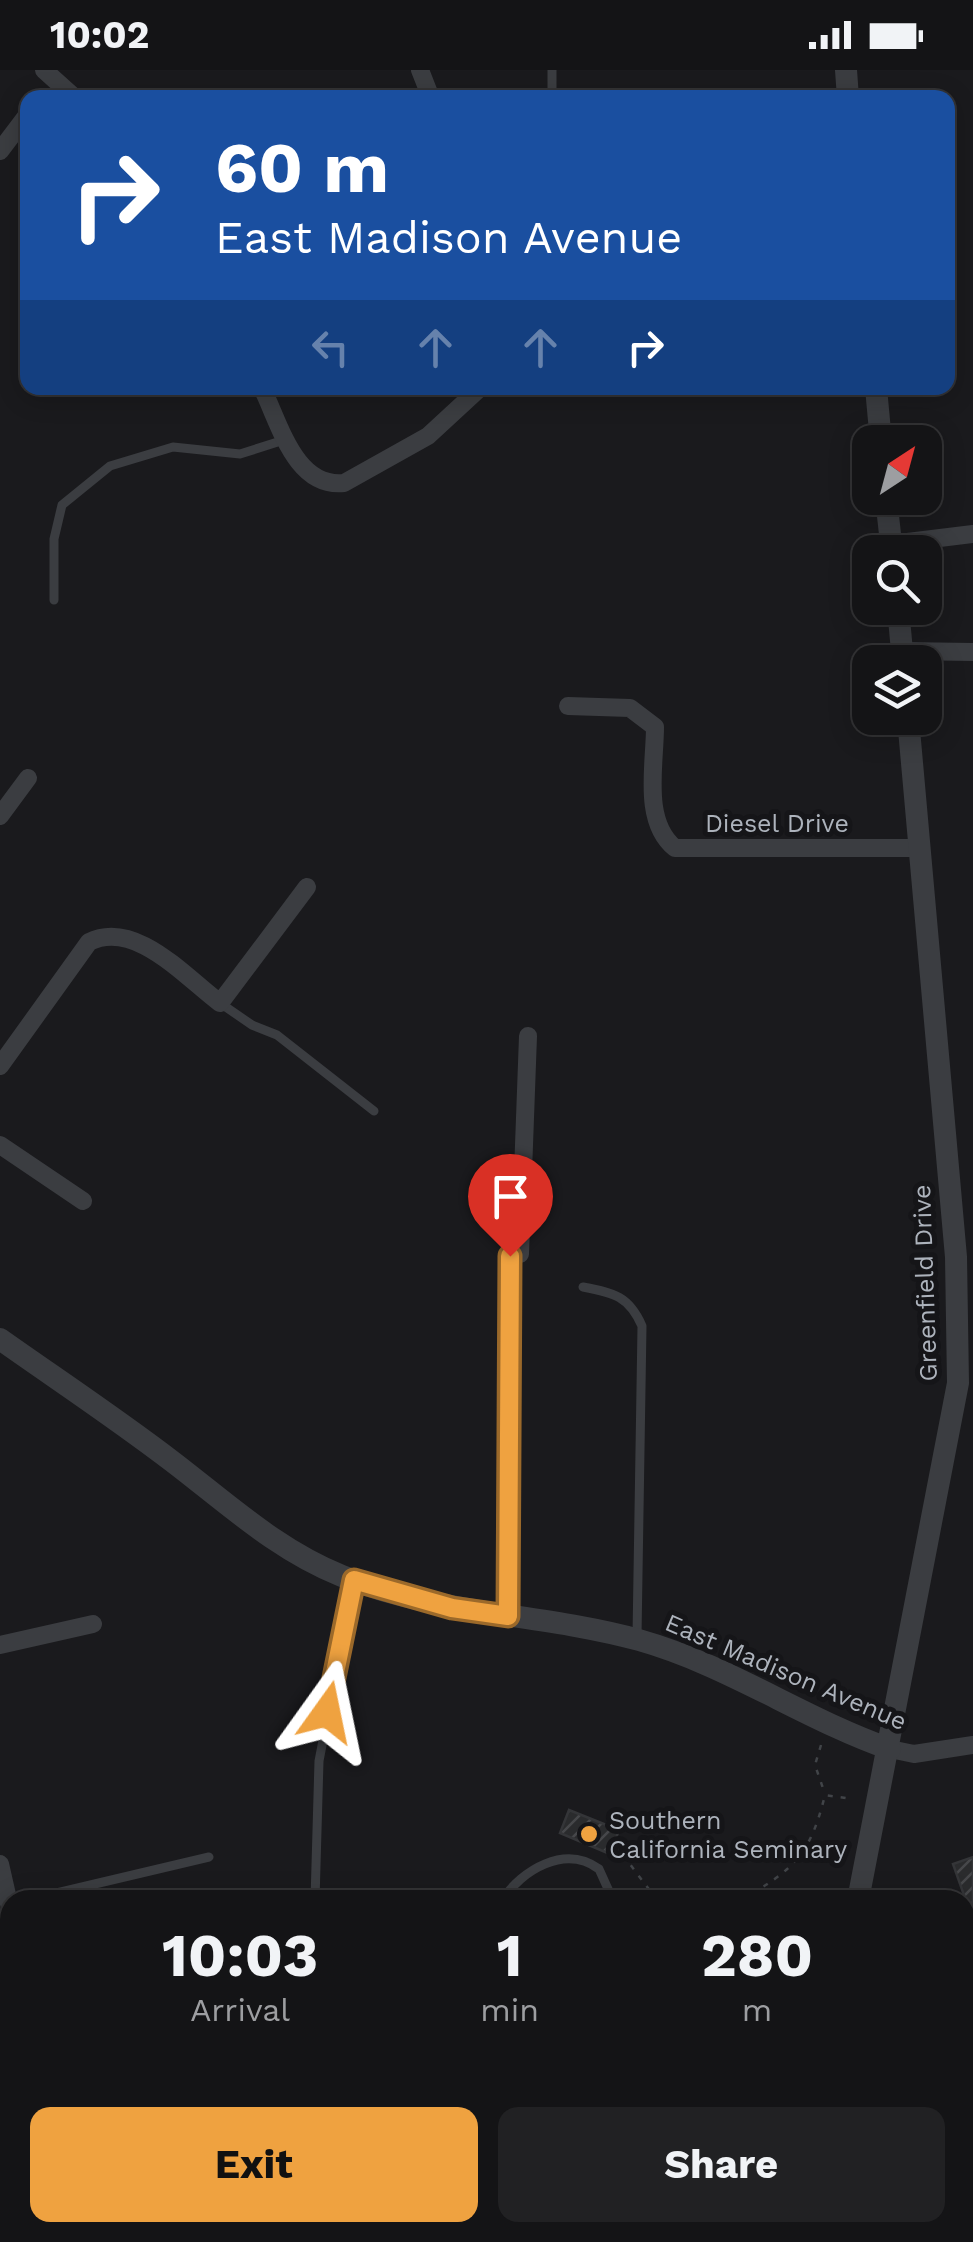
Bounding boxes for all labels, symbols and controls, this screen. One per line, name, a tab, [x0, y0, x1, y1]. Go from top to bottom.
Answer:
text: 10:02	[50, 13, 149, 57]
text: 60 m	[215, 127, 389, 209]
icon: right	[50, 130, 180, 260]
text: East Madison Avenue	[215, 211, 682, 264]
icon: left	[303, 320, 358, 375]
icon: ahead	[408, 320, 463, 375]
icon: ahead	[513, 320, 568, 375]
icon: right	[618, 320, 673, 375]
north arrow	[852, 425, 942, 515]
map controls	[852, 425, 942, 735]
button: search	[852, 535, 942, 625]
button: layers	[852, 645, 942, 735]
street label: Diesel Drive	[705, 809, 849, 838]
pin	[468, 1154, 553, 1257]
icon: arrive	[483, 1169, 538, 1224]
street label: Greenfield Drive	[907, 1184, 943, 1382]
street label: East Madison Avenue	[661, 1608, 911, 1736]
position arrow	[275, 1660, 379, 1764]
place label: Southern California Seminary	[609, 1806, 847, 1864]
marker: Southern California Seminary	[578, 1823, 600, 1845]
text: 10:03	[162, 1920, 318, 1991]
text: 1	[497, 1920, 523, 1991]
text: 280	[701, 1920, 813, 1991]
text: Arrival	[190, 1991, 290, 2029]
text: min	[480, 1991, 539, 2029]
text: m	[742, 1991, 772, 2029]
button: Exit	[30, 2107, 478, 2222]
button: Share	[498, 2107, 945, 2222]

